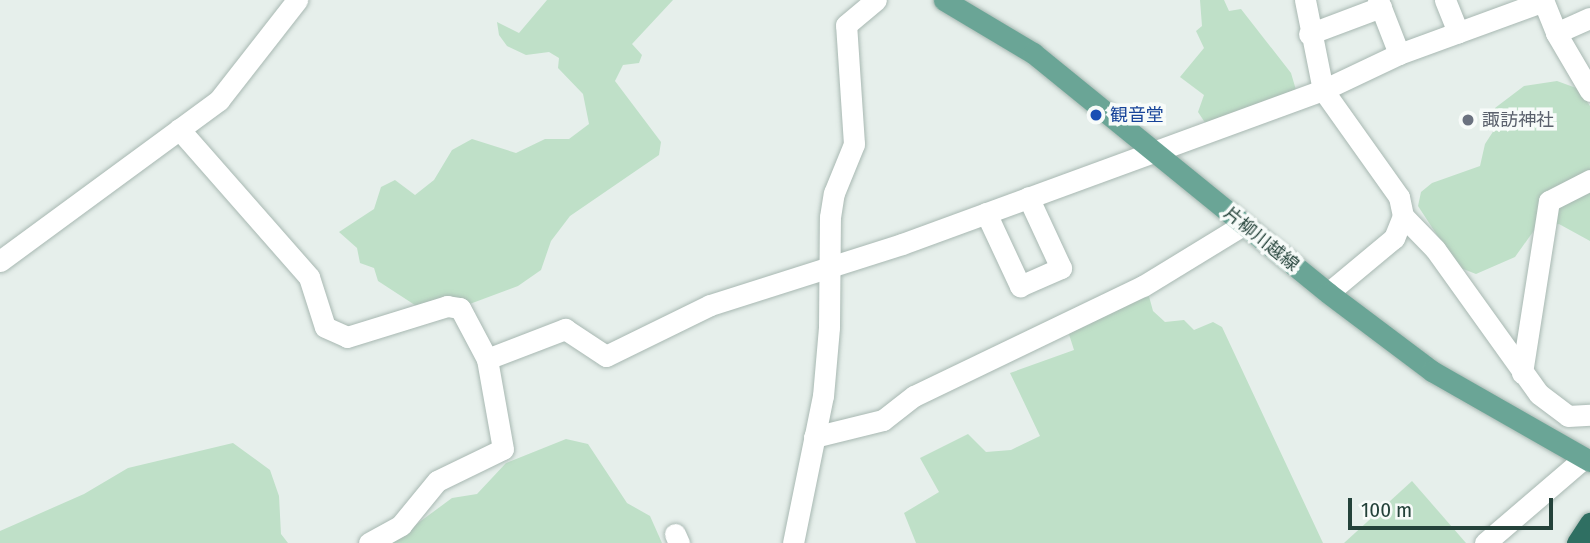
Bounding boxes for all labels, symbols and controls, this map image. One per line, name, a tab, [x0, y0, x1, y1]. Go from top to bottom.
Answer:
place label: 観音堂	[1110, 104, 1164, 126]
marker: 観音堂	[1088, 107, 1104, 123]
place label: 諏訪神社	[1482, 109, 1554, 131]
marker: 諏訪神社	[1460, 112, 1476, 128]
street label: 片柳川越線	[1219, 202, 1303, 276]
scale bar	[1352, 484, 1557, 528]
text: 100 m	[1361, 497, 1412, 523]

